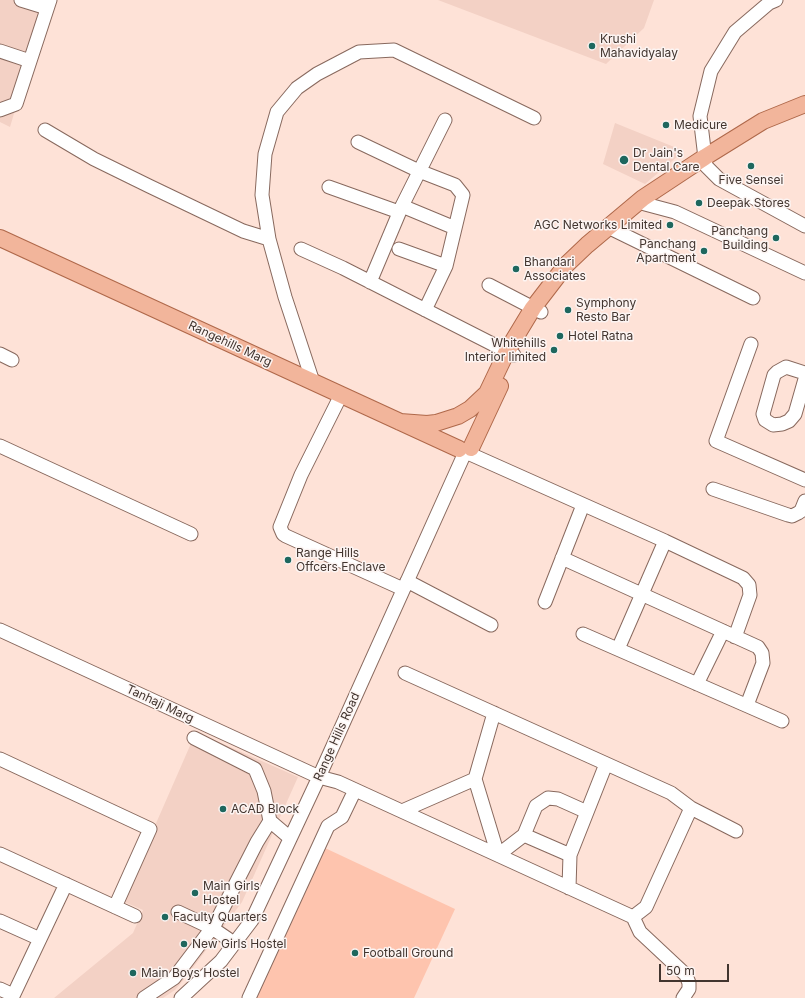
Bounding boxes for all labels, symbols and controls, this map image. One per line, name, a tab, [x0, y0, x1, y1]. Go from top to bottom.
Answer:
place label: Krushi Mahavidyalay	[600, 32, 678, 60]
marker: Krushi Mahavidyalay	[587, 41, 597, 51]
place label: Medicure	[674, 118, 727, 132]
marker: Medicure	[661, 120, 671, 130]
place label: Dr Jain's Dental Care	[633, 146, 700, 174]
marker: Dr Jain's Dental Care	[618, 154, 630, 166]
marker: Five Sensei	[746, 161, 756, 171]
place label: Five Sensei	[719, 173, 783, 187]
place label: Deepak Stores	[707, 196, 790, 210]
marker: Deepak Stores	[694, 198, 704, 208]
place label: AGC Networks Limited	[534, 218, 662, 232]
marker: AGC Networks Limited	[665, 220, 675, 230]
place label: Panchang Building	[711, 224, 768, 252]
marker: Panchang Building	[771, 233, 781, 243]
place label: Panchang Apartment	[636, 237, 696, 265]
marker: Panchang Apartment	[699, 246, 709, 256]
place label: Bhandari Associates	[524, 255, 586, 283]
marker: Bhandari Associates	[511, 264, 521, 274]
place label: Symphony Resto Bar	[576, 296, 636, 324]
marker: Symphony Resto Bar	[563, 305, 573, 315]
street label: Rangehills Marg	[186, 318, 274, 370]
place label: Hotel Ratna	[568, 329, 633, 343]
marker: Hotel Ratna	[555, 331, 565, 341]
place label: Whitehills Interior limited	[465, 336, 546, 364]
marker: Whitehills Interior limited	[549, 345, 559, 355]
place label: Range Hills Offcers Enclave	[296, 546, 385, 574]
marker: Range Hills Offcers Enclave	[283, 555, 293, 565]
street label: Tanhaji Marg	[124, 682, 196, 726]
street label: Range Hills Road	[311, 690, 363, 784]
place label: ACAD Block	[231, 802, 299, 816]
marker: ACAD Block	[218, 804, 228, 814]
place label: Main Girls Hostel	[203, 879, 260, 907]
marker: Main Girls Hostel	[190, 888, 200, 898]
place label: Faculty Quarters	[173, 910, 267, 924]
marker: Faculty Quarters	[160, 912, 170, 922]
place label: New Girls Hostel	[192, 937, 286, 951]
marker: New Girls Hostel	[179, 939, 189, 949]
place label: Football Ground	[363, 946, 453, 960]
marker: Football Ground	[350, 948, 360, 958]
scale bar	[661, 956, 731, 982]
text: 50 m	[666, 963, 695, 978]
place label: Main Boys Hostel	[141, 966, 239, 980]
marker: Main Boys Hostel	[128, 968, 138, 978]

